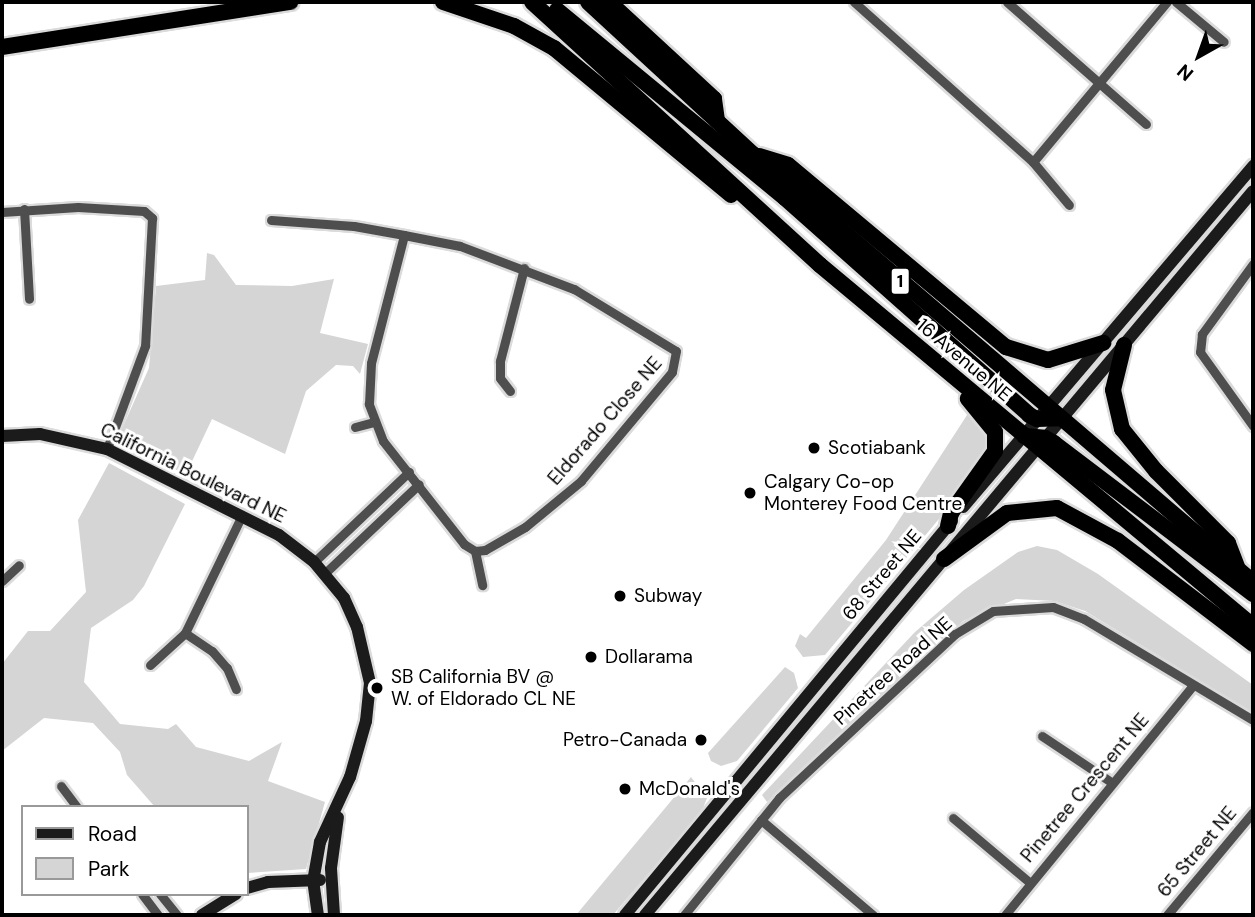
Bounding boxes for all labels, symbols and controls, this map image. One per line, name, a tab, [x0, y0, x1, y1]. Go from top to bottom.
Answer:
north arrow	[1164, 21, 1234, 91]
text: N	[1172, 58, 1199, 87]
road number: 1	[890, 267, 911, 296]
street label: 16 Avenue NE	[912, 314, 1016, 406]
street label: Eldorado Close NE	[543, 352, 667, 490]
street label: California Boulevard NE	[96, 418, 290, 528]
place label: Scotiabank	[828, 437, 926, 459]
marker: Scotiabank	[806, 440, 822, 456]
place label: Calgary Co-op Monterey Food Centre	[764, 471, 962, 515]
marker: Calgary Co-op Monterey Food Centre	[742, 485, 758, 501]
street label: 68 Street NE	[837, 525, 927, 625]
place label: Subway	[634, 585, 702, 607]
marker: Subway	[612, 588, 628, 604]
street label: Pinetree Road NE	[829, 612, 957, 730]
place label: Dollarama	[605, 646, 693, 668]
marker: Dollarama	[583, 649, 599, 665]
place label: SB California BV @ W. of Eldorado CL NE	[391, 666, 576, 710]
marker: SB California BV @ W. of Eldorado CL NE	[369, 680, 385, 696]
street label: Pinetree Crescent NE	[1016, 709, 1154, 867]
place label: Petro-Canada	[563, 729, 687, 751]
marker: Petro-Canada	[693, 732, 709, 748]
place label: McDonald's	[639, 778, 740, 800]
marker: McDonald's	[617, 781, 633, 797]
street label: 65 Street NE	[1153, 802, 1241, 902]
legend	[21, 805, 248, 896]
text: Road	[88, 820, 137, 848]
text: Park	[88, 855, 129, 883]

